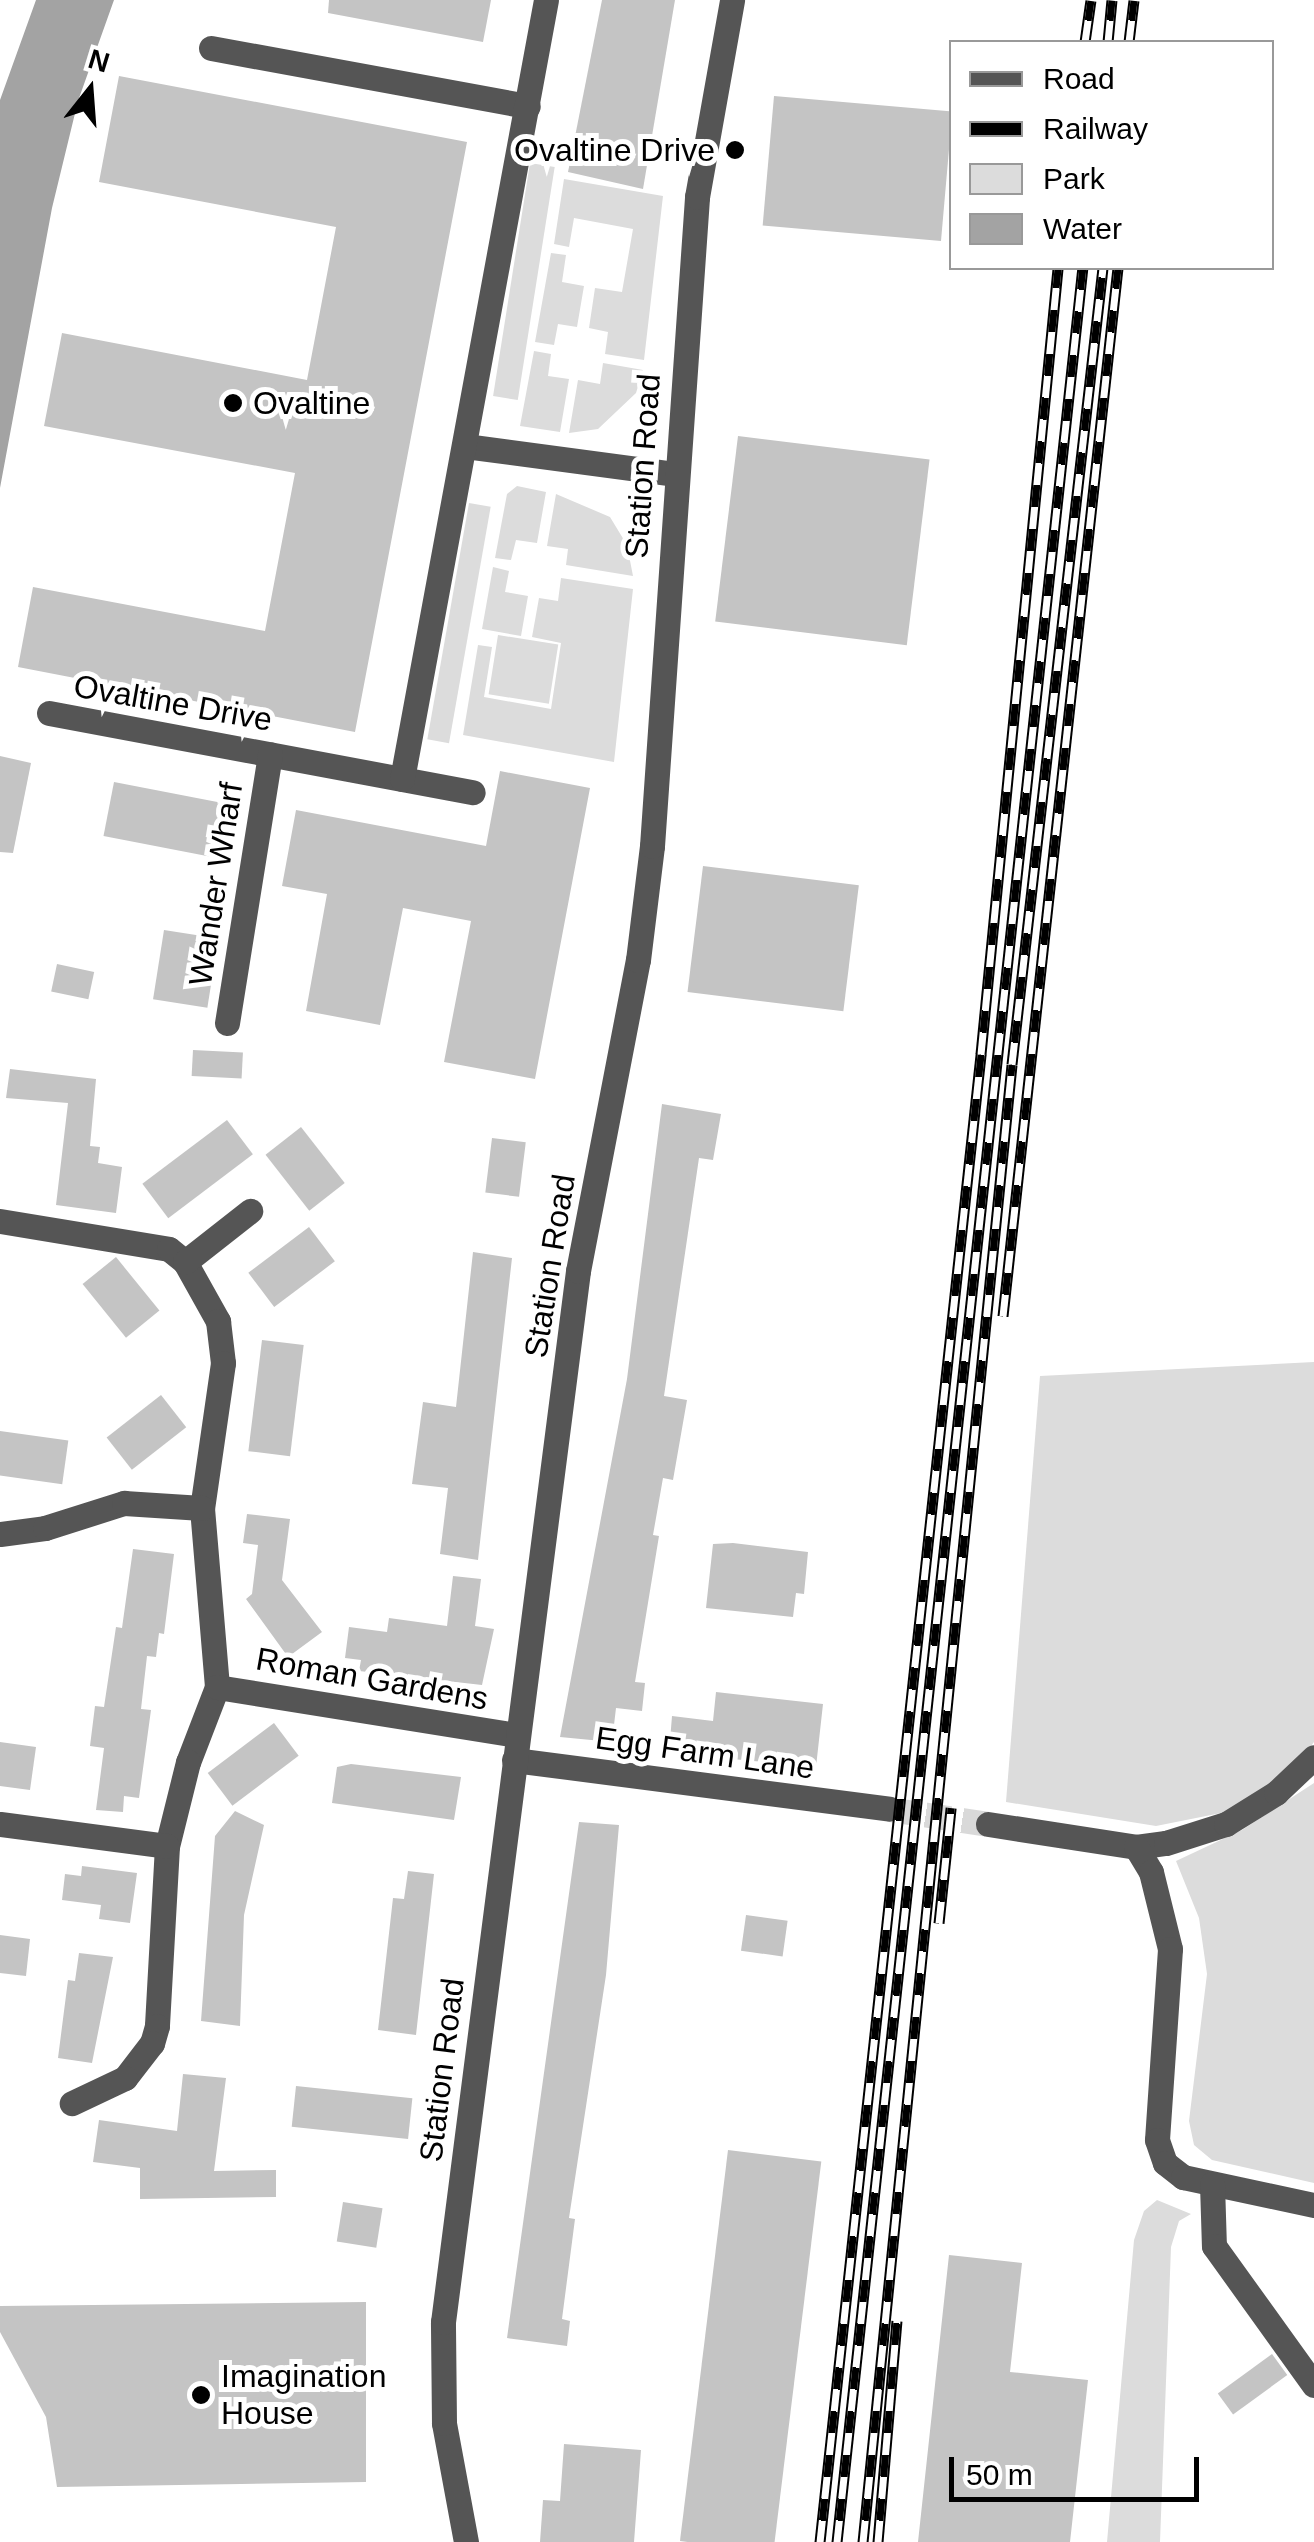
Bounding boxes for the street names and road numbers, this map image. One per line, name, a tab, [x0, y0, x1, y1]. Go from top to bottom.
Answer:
street label: Station Road	[617, 372, 669, 560]
street label: Ovaltine Drive	[71, 667, 275, 739]
street label: Wander Wharf	[181, 780, 251, 988]
street label: Station Road	[517, 1172, 583, 1360]
street label: Roman Gardens	[253, 1640, 491, 1718]
street label: Egg Farm Lane	[593, 1719, 817, 1787]
street label: Station Road	[412, 1976, 472, 2164]

